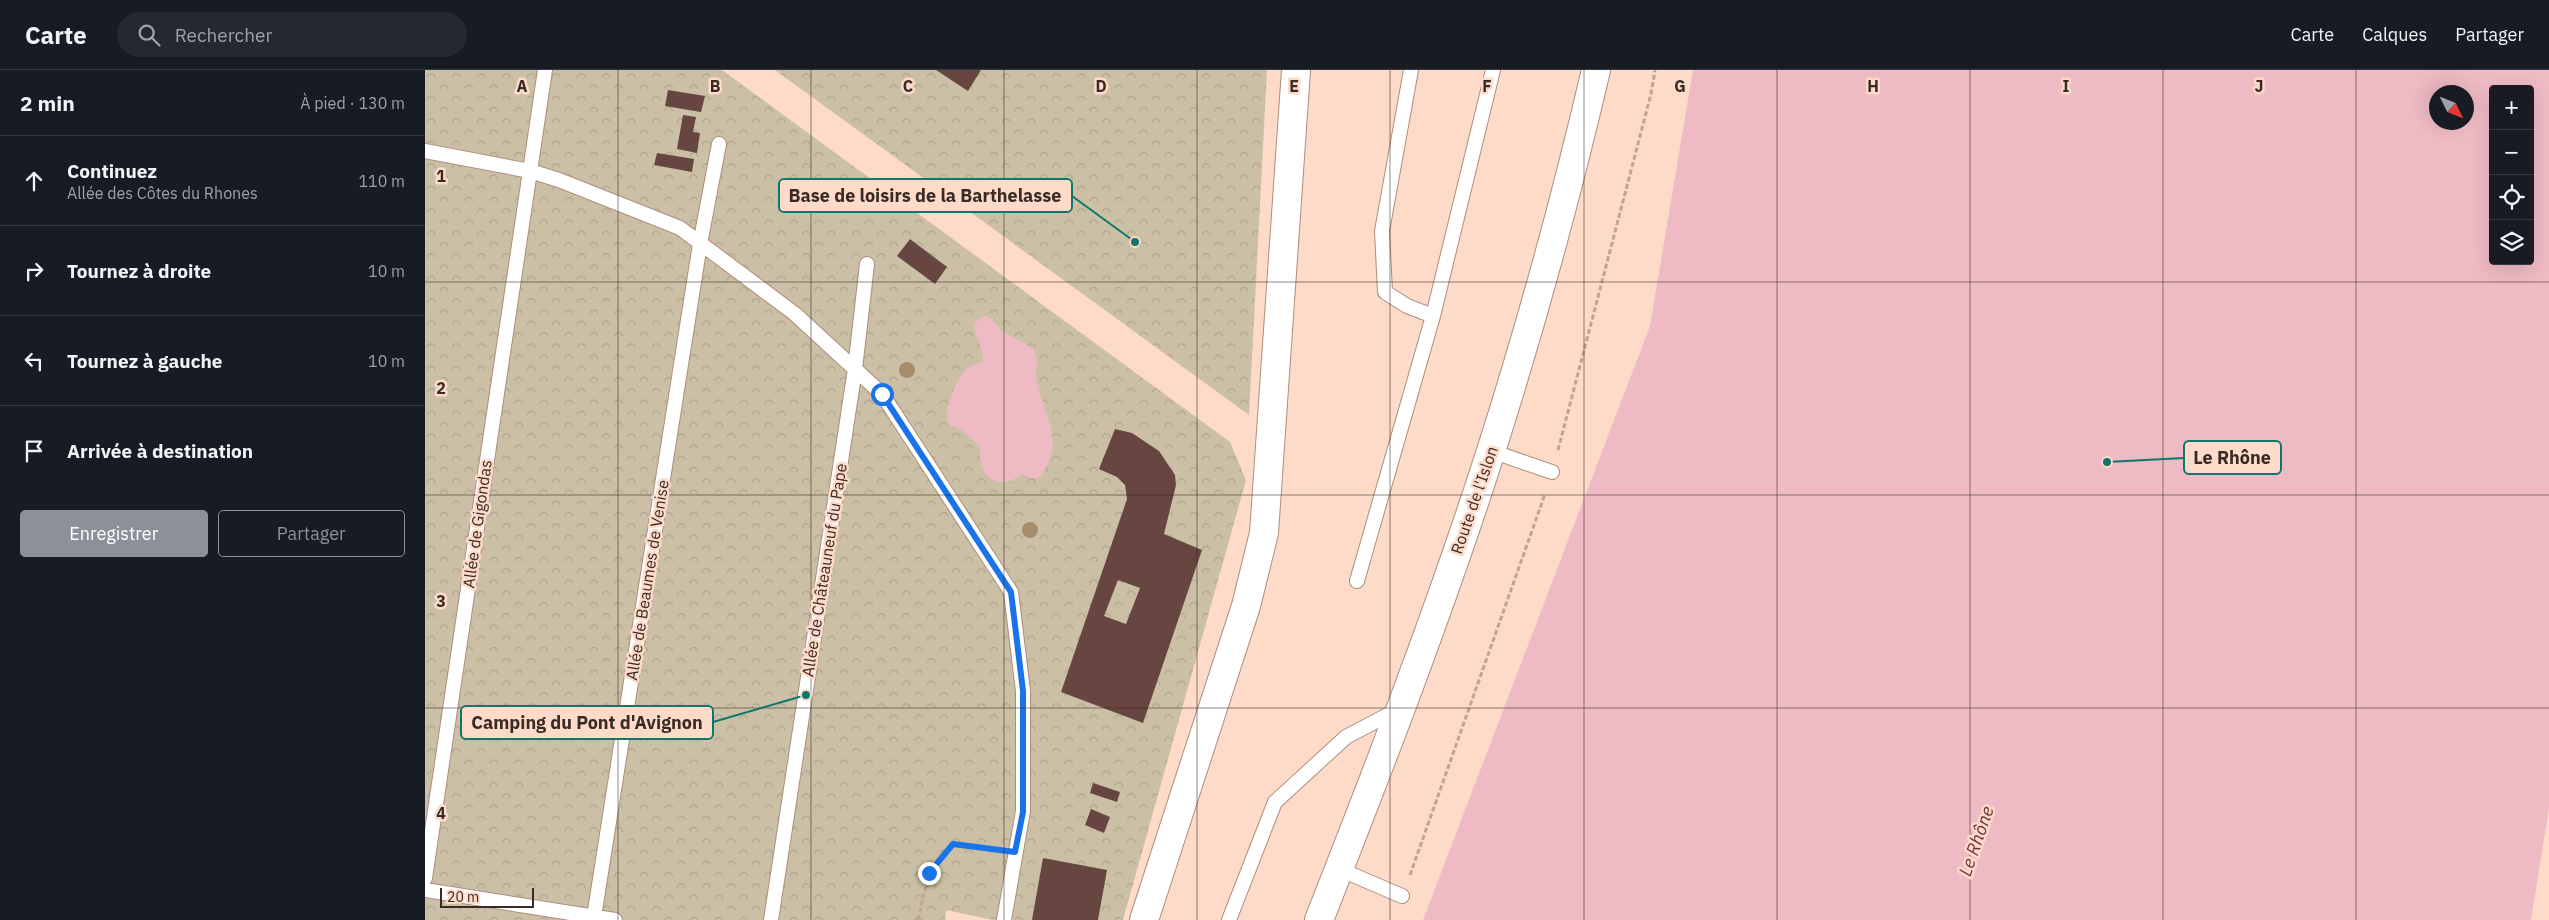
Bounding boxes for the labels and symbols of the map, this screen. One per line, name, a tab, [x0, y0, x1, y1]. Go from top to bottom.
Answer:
text: A	[517, 76, 528, 96]
text: B	[710, 76, 721, 96]
text: C	[903, 76, 913, 96]
text: D	[1095, 76, 1107, 96]
text: E	[1289, 76, 1299, 96]
text: F	[1482, 76, 1492, 96]
text: G	[1674, 76, 1686, 96]
text: H	[1867, 76, 1879, 96]
text: I	[2063, 76, 2070, 96]
text: J	[2255, 76, 2263, 96]
north arrow	[2429, 85, 2474, 130]
text: 1	[436, 166, 446, 186]
callout: Base de loisirs de la Barthelasse	[779, 179, 1072, 212]
text: Base de loisirs de la Barthelasse	[789, 184, 1061, 207]
text: 2	[436, 378, 446, 398]
route start	[871, 383, 894, 406]
callout: Le Rhône	[2184, 441, 2281, 474]
street label: Route de l'Islon	[1446, 443, 1502, 557]
text: Le Rhône	[2193, 446, 2271, 469]
street label: Allée de Gigondas	[458, 459, 496, 589]
street label: Allée de Châteauneuf du Pape	[797, 462, 851, 678]
street label: Allée de Beaumes de Venise	[621, 478, 673, 682]
text: 3	[436, 591, 446, 611]
callout: Camping du Pont d'Avignon	[461, 706, 713, 739]
text: Camping du Pont d'Avignon	[471, 711, 703, 734]
text: 4	[436, 803, 446, 823]
water label: Le Rhône	[1953, 803, 1999, 879]
route end	[918, 862, 941, 885]
scale bar	[440, 885, 534, 908]

